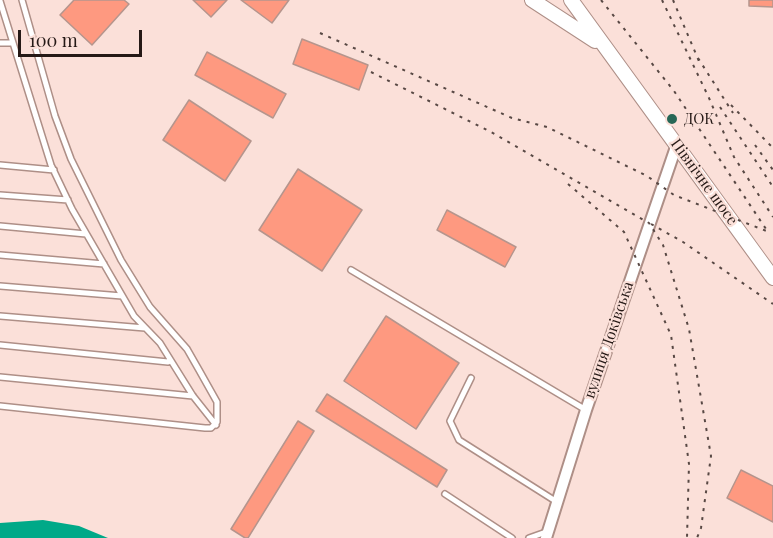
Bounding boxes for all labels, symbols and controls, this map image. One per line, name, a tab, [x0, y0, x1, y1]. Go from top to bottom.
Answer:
scale bar	[21, 18, 146, 56]
text: 100 m	[29, 28, 78, 52]
place label: ДОК	[684, 110, 714, 128]
marker: ДОК	[665, 112, 679, 126]
street label: Північне шосе	[667, 135, 741, 229]
street label: вулиця Доківська	[581, 279, 637, 401]

